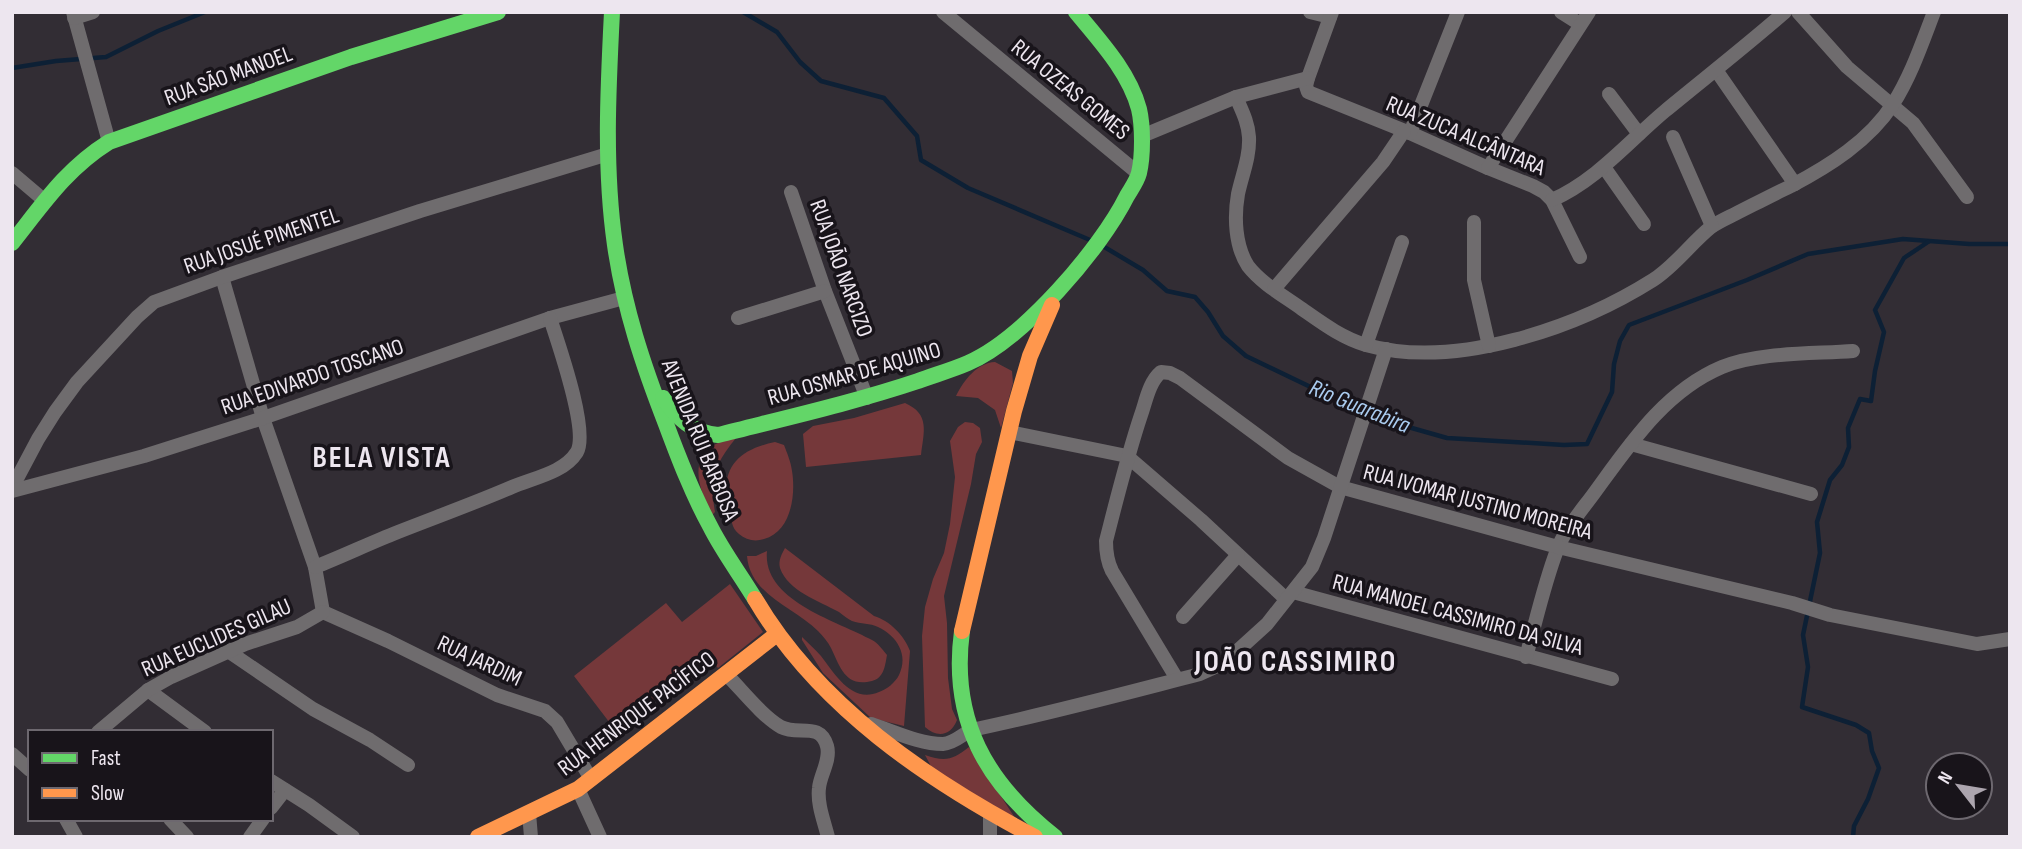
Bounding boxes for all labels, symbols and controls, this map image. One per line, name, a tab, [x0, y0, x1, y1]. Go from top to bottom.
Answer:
street label: RUA OZEAS GOMES	[1005, 33, 1135, 146]
street label: RUA SÃO MANOEL	[160, 40, 297, 112]
street label: RUA ZUCA ALCÂNTARA	[1382, 90, 1549, 182]
street label: RUA JOÃO NARCIZO	[803, 196, 879, 341]
street label: RUA JOSUÉ PIMENTEL	[180, 201, 343, 281]
street label: RUA EDIVARDO TOSCANO	[217, 333, 407, 421]
street label: RUA OSMAR DE AQUINO	[765, 336, 944, 412]
street label: AVENIDA RUI BARBOSA	[655, 355, 745, 525]
water label: Rio Guarabira	[1305, 373, 1415, 440]
district label: BELA VISTA	[312, 440, 452, 476]
street label: RUA IVOMAR JUSTINO MOREIRA	[1360, 458, 1595, 546]
street label: RUA MANOEL CASSIMIRO DA SILVA	[1329, 568, 1586, 662]
street label: RUA EUCLIDES GILAU	[137, 592, 295, 683]
street label: RUA JARDIM	[433, 629, 526, 693]
district label: JOÃO CASSIMIRO	[1194, 644, 1397, 680]
street label: RUA HENRIQUE PACÍFICO	[552, 645, 721, 782]
legend	[28, 730, 273, 821]
text: Fast	[91, 746, 121, 771]
north arrow	[1924, 751, 1994, 821]
text: N	[1933, 768, 1958, 788]
text: Slow	[91, 781, 125, 806]

